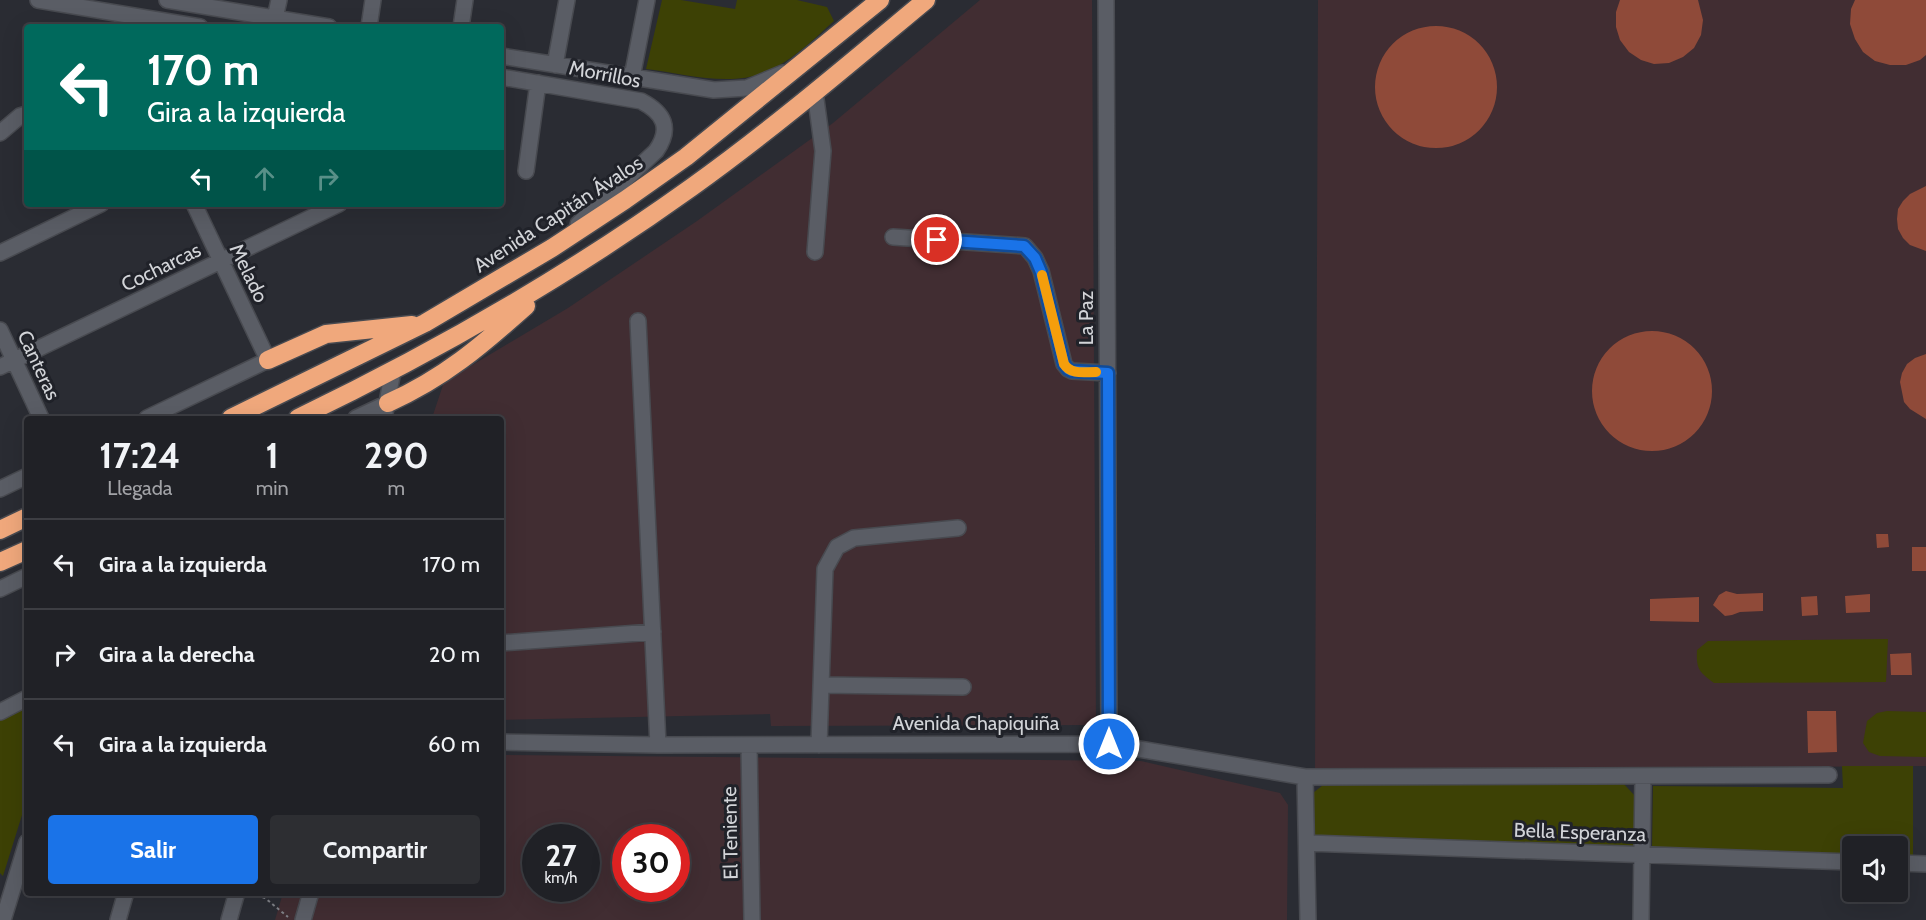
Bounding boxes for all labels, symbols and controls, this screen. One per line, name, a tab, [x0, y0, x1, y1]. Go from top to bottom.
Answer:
text: 170 m	[147, 44, 259, 96]
icon: left	[48, 48, 126, 126]
street label: Morrillos	[567, 55, 643, 93]
text: Gira a la izquierda	[147, 96, 346, 129]
street label: Avenida Capitán Ávalos	[469, 150, 647, 278]
icon: left	[185, 162, 218, 195]
icon: ahead	[248, 162, 281, 195]
icon: right	[311, 162, 344, 195]
pin	[911, 214, 962, 265]
icon: arrive	[920, 223, 953, 256]
street label: Cocharcas	[117, 237, 205, 297]
street label: Melado	[224, 240, 274, 306]
street label: La Paz	[1074, 291, 1098, 345]
street label: Canteras	[13, 326, 65, 404]
text: 17:24	[99, 433, 180, 477]
text: 1	[266, 433, 279, 477]
text: 290	[364, 433, 429, 477]
text: Llegada	[107, 476, 172, 500]
text: min	[256, 476, 289, 500]
text: m	[388, 476, 405, 500]
icon: left	[48, 548, 81, 581]
text: Gira a la izquierda	[99, 551, 267, 578]
text: 170 m	[422, 551, 480, 578]
icon: right	[48, 638, 81, 671]
text: Gira a la derecha	[99, 641, 255, 668]
text: 20 m	[429, 641, 480, 668]
street label: Avenida Chapiquiña	[893, 711, 1060, 735]
position arrow	[1077, 712, 1141, 776]
icon: left	[48, 728, 81, 761]
text: Gira a la izquierda	[99, 731, 267, 758]
text: 60 m	[428, 731, 480, 758]
street label: El Teniente	[717, 786, 743, 880]
button: Salir	[48, 815, 258, 884]
button: Compartir	[270, 815, 480, 884]
street label: Bella Esperanza	[1513, 818, 1647, 846]
speed limit sign: 30	[612, 824, 690, 902]
map controls	[1842, 836, 1908, 902]
button: sound	[1842, 836, 1908, 902]
text: 27	[545, 837, 577, 874]
text: km/h	[545, 869, 577, 887]

